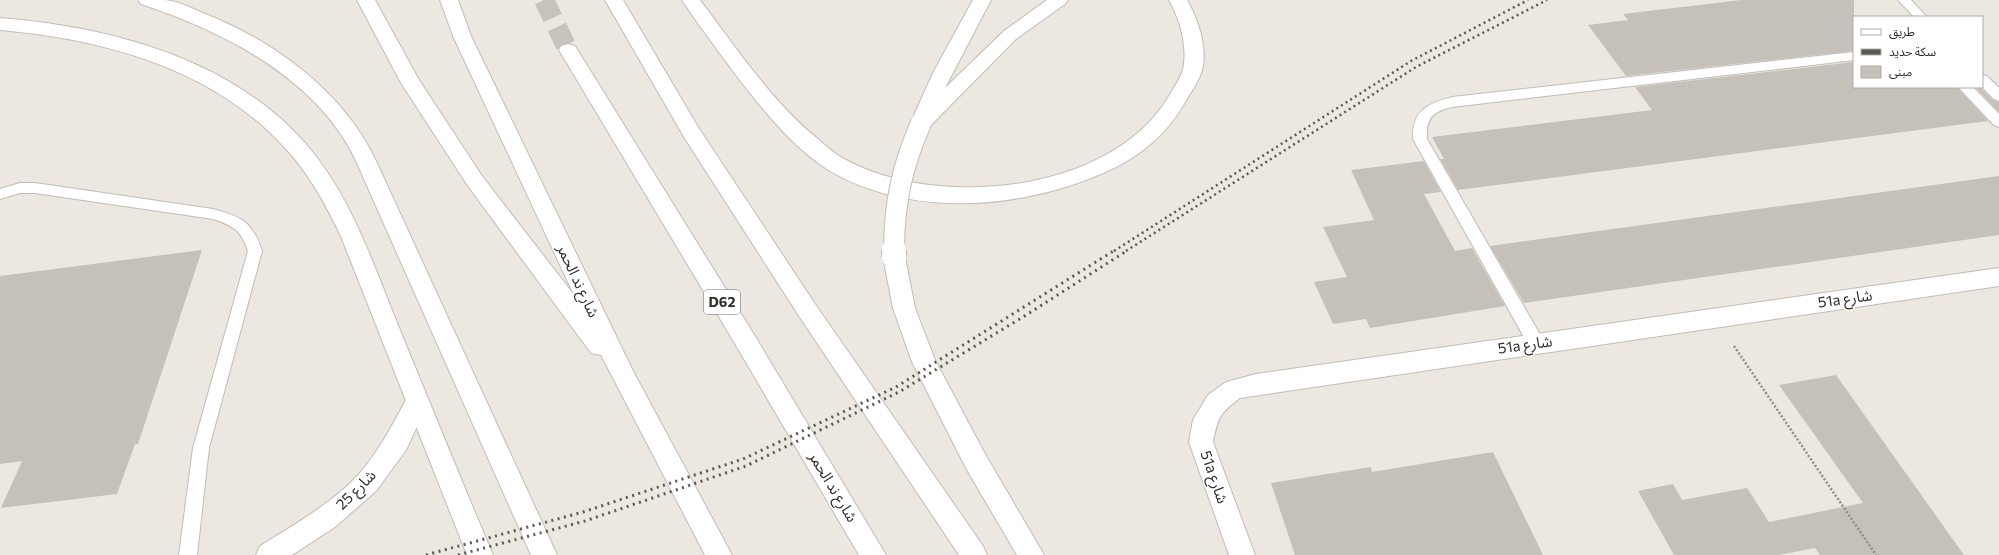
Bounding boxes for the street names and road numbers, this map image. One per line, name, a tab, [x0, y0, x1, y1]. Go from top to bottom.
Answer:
street label: شارع ند الحمر	[550, 240, 604, 322]
street label: 51a شارع	[1816, 285, 1874, 315]
road number: D62	[704, 290, 740, 314]
street label: 51a شارع	[1496, 331, 1554, 361]
street label: شارع ند الحمر	[802, 447, 862, 527]
street label: 51a شارع	[1194, 448, 1232, 507]
street label: شارع 25	[332, 465, 382, 516]

